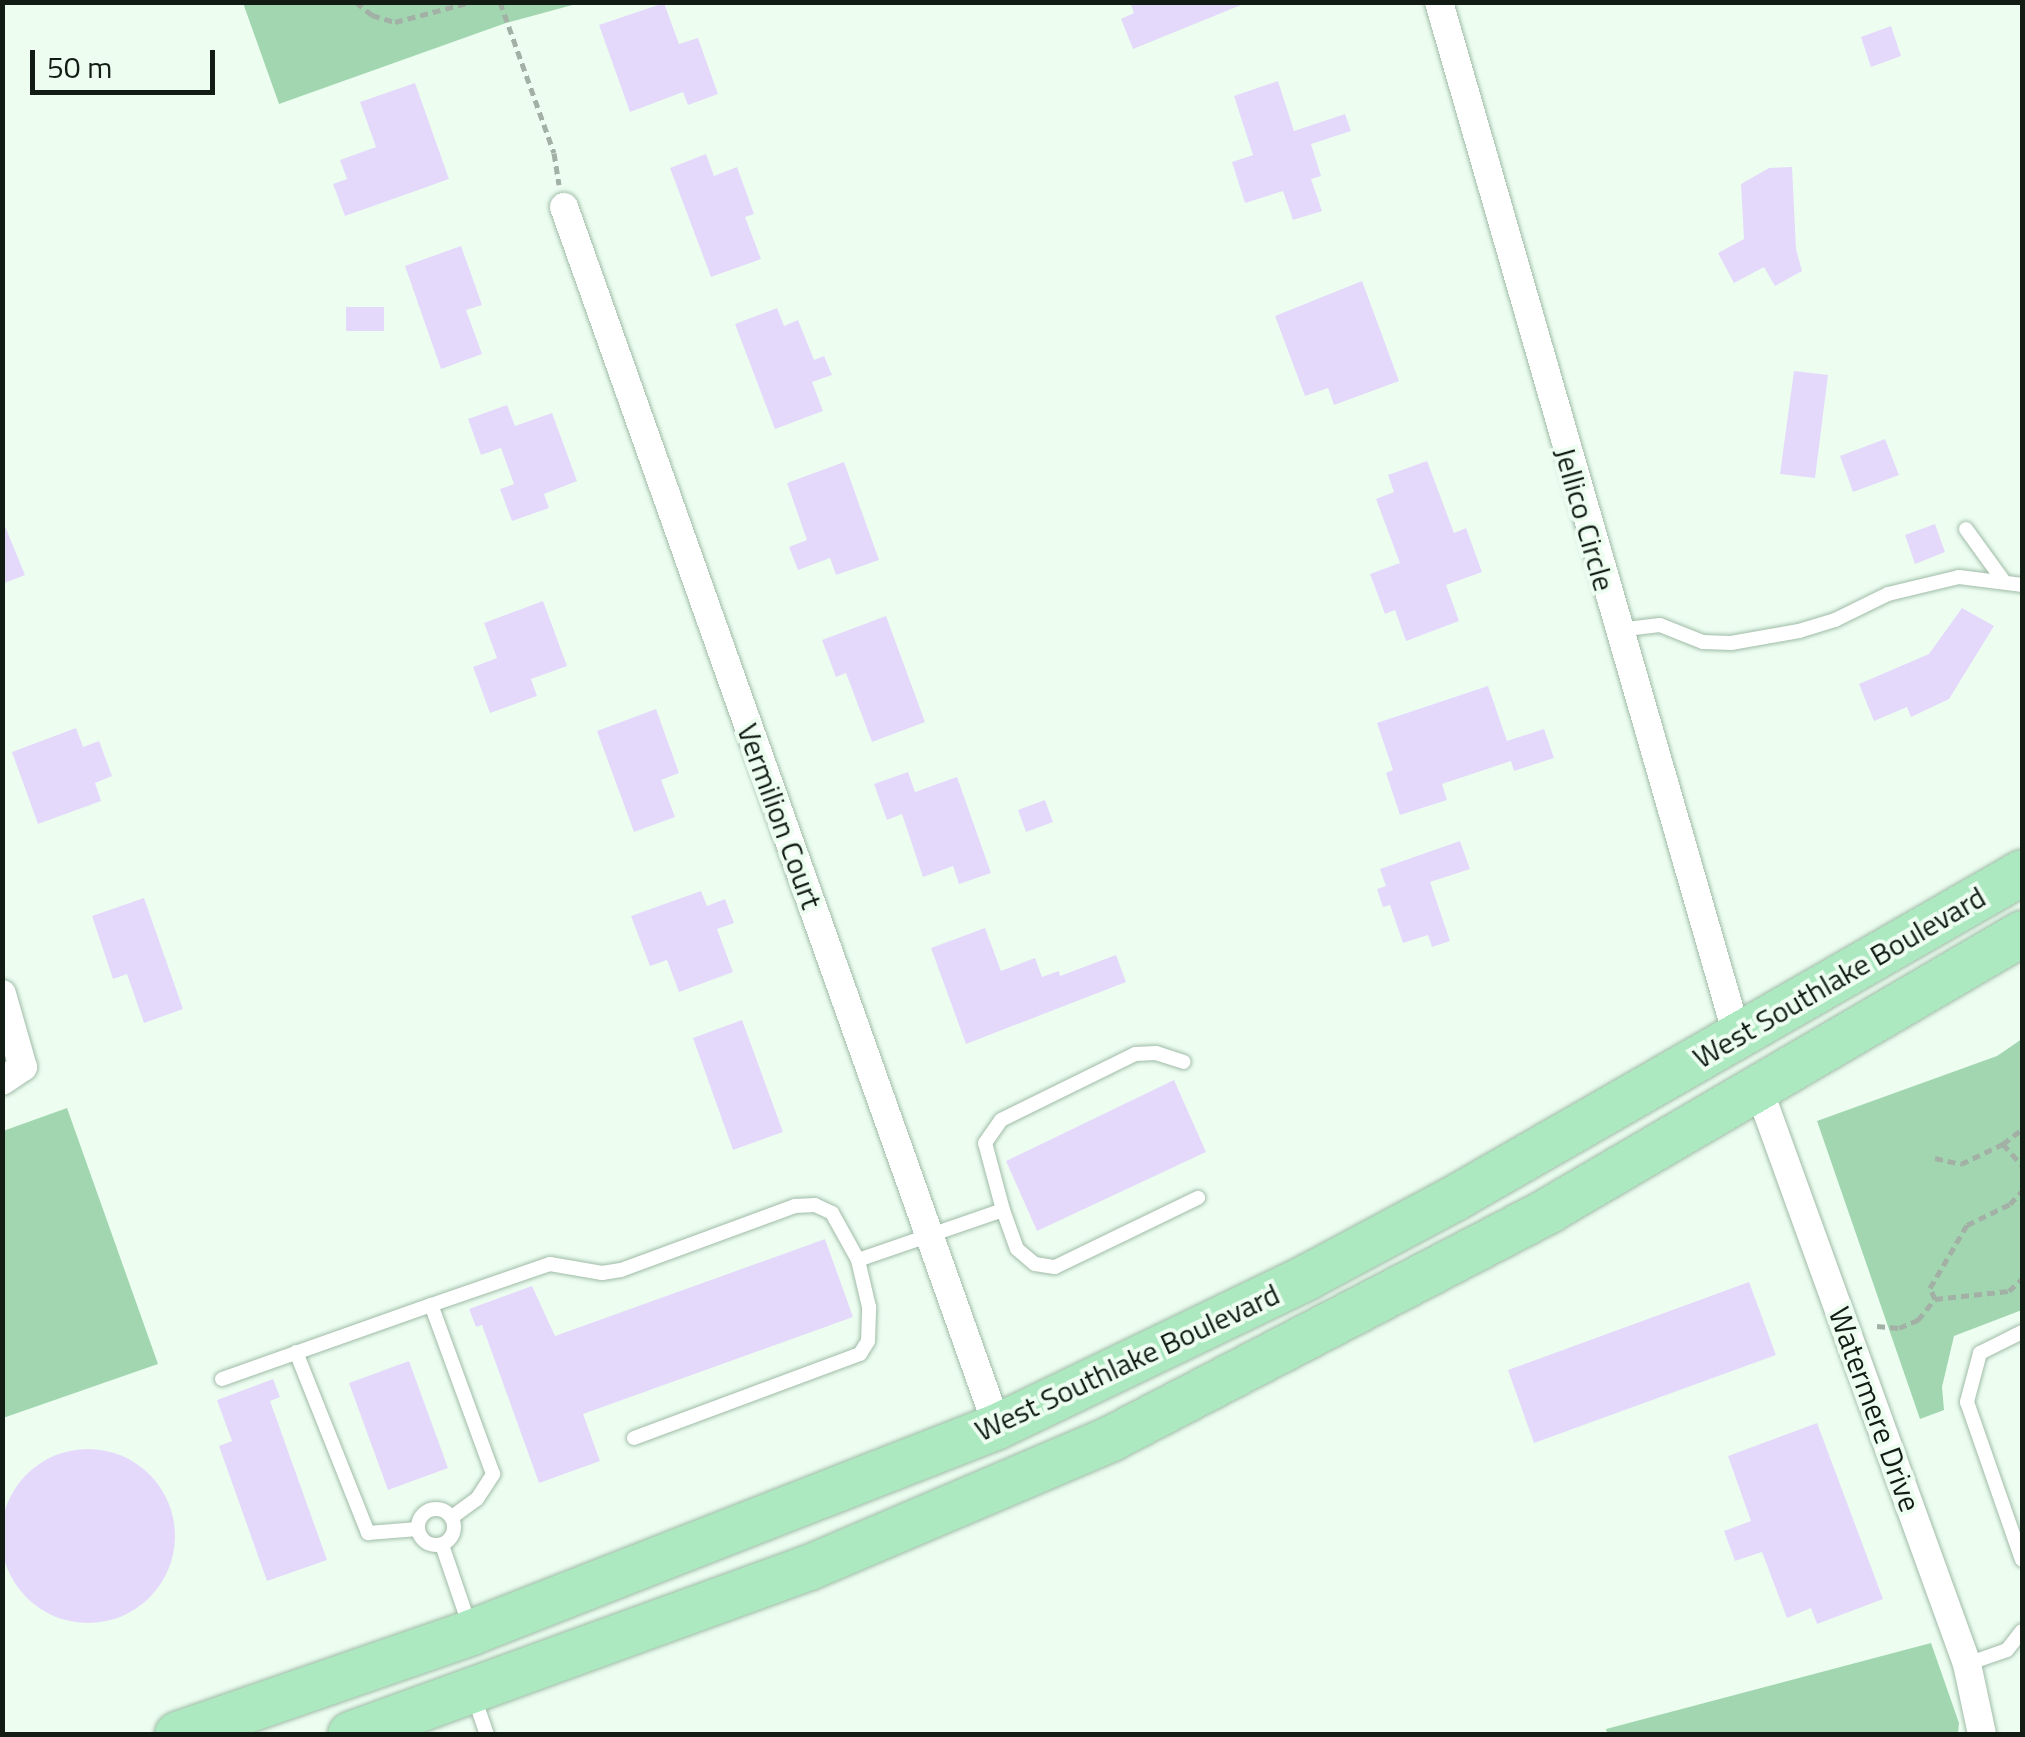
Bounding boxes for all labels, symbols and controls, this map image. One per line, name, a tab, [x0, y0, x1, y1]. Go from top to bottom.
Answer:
scale bar	[35, 30, 220, 92]
text: 50 m	[47, 44, 112, 90]
street label: Jellico Circle	[1547, 443, 1623, 595]
street label: Vermilion Court	[730, 718, 830, 914]
street label: West Southlake Boulevard	[1686, 878, 1992, 1076]
street label: West Southlake Boulevard	[969, 1276, 1285, 1448]
street label: Watermere Drive	[1821, 1302, 1929, 1516]

